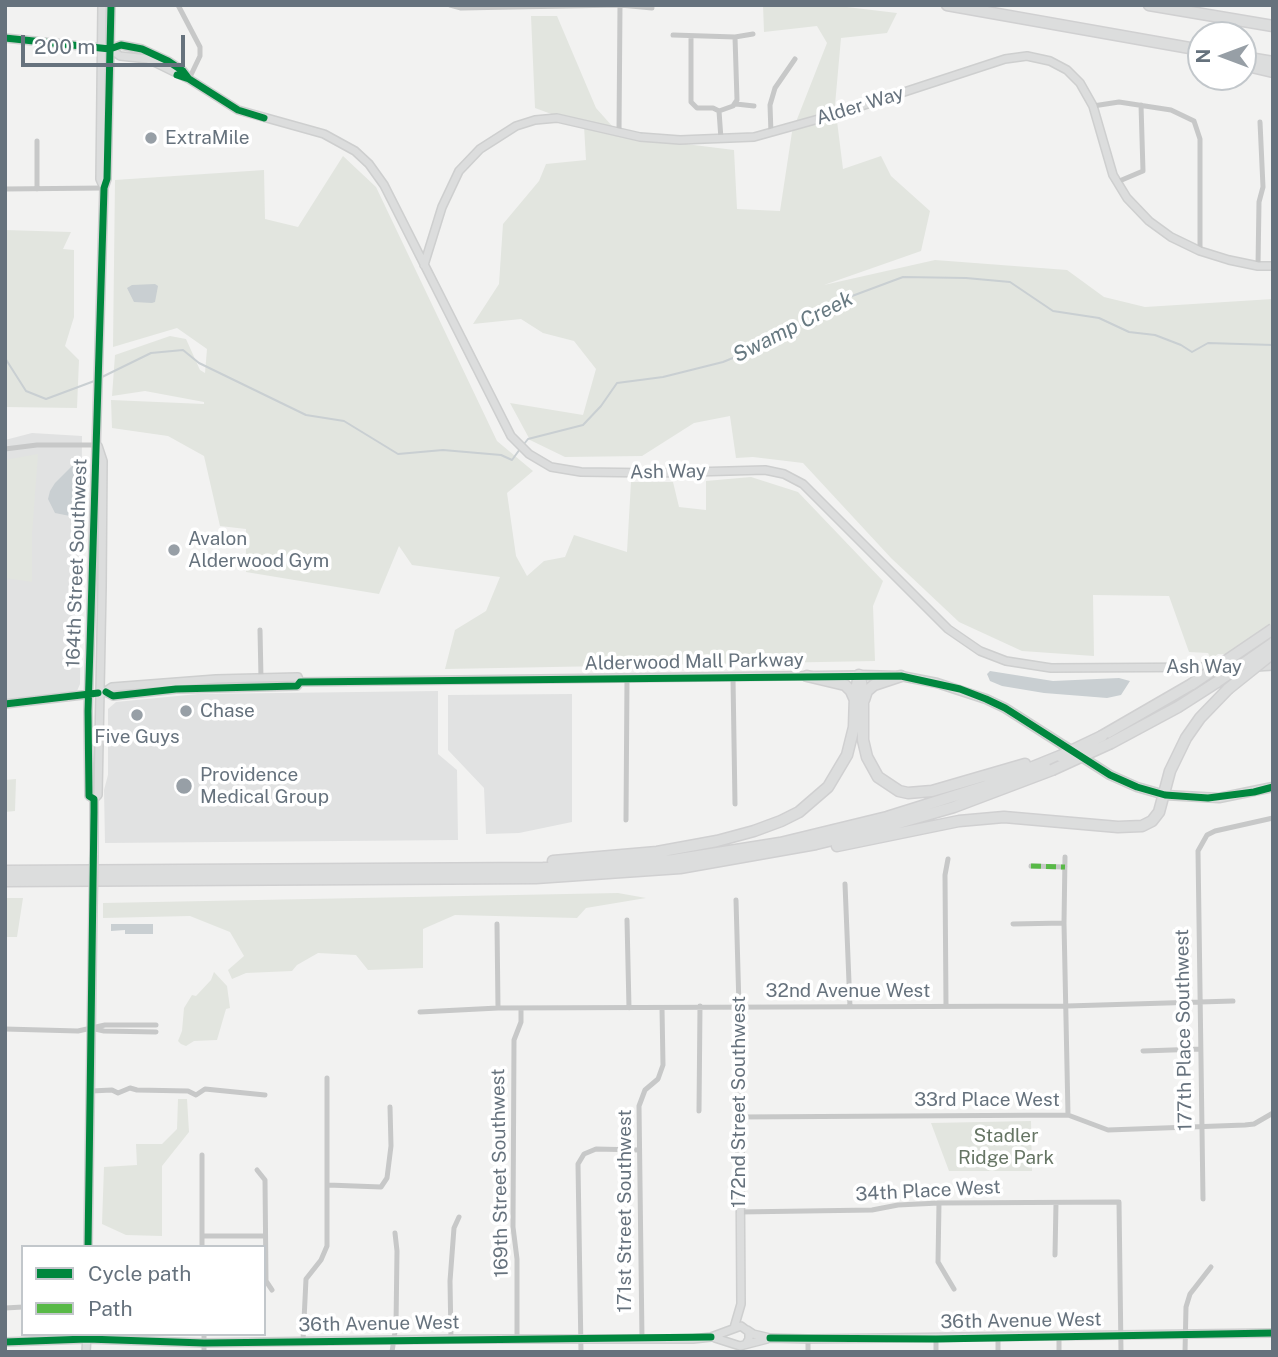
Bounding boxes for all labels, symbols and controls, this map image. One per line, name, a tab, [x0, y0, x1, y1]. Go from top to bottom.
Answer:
scale bar	[24, 21, 189, 65]
north arrow	[1187, 21, 1257, 91]
text: 200 m	[34, 34, 95, 59]
text: N	[1192, 49, 1214, 63]
street label: Alder Way	[813, 82, 907, 130]
place label: ExtraMile	[165, 127, 250, 149]
marker: ExtraMile	[143, 130, 159, 146]
water label: Swamp Creek	[729, 286, 857, 368]
street label: 164th Street Southwest	[62, 458, 92, 668]
street label: Ash Way	[630, 460, 706, 484]
place label: Avalon Alderwood Gym	[188, 528, 329, 572]
marker: Avalon Alderwood Gym	[166, 542, 182, 558]
street label: Alderwood Mall Parkway	[584, 649, 804, 675]
street label: Ash Way	[1166, 656, 1242, 678]
place label: Chase	[200, 700, 255, 722]
marker: Chase	[178, 703, 194, 719]
marker: Five Guys	[129, 707, 145, 723]
place label: Five Guys	[94, 726, 180, 748]
place label: Providence Medical Group	[200, 764, 329, 808]
marker: Providence Medical Group	[174, 776, 194, 796]
street label: 177th Place Southwest	[1171, 929, 1197, 1131]
street label: 32nd Avenue West	[766, 980, 930, 1002]
street label: 172nd Street Southwest	[728, 996, 750, 1208]
street label: 169th Street Southwest	[487, 1068, 513, 1278]
street label: 33rd Place West	[914, 1089, 1060, 1111]
street label: 171st Street Southwest	[614, 1109, 636, 1313]
park label: Stadler Ridge Park	[958, 1125, 1054, 1169]
street label: 34th Place West	[855, 1176, 1001, 1206]
legend	[21, 1245, 266, 1336]
text: Cycle path	[88, 1261, 191, 1286]
text: Path	[88, 1296, 133, 1321]
street label: 36th Avenue West	[940, 1308, 1102, 1334]
street label: 36th Avenue West	[298, 1311, 460, 1337]

